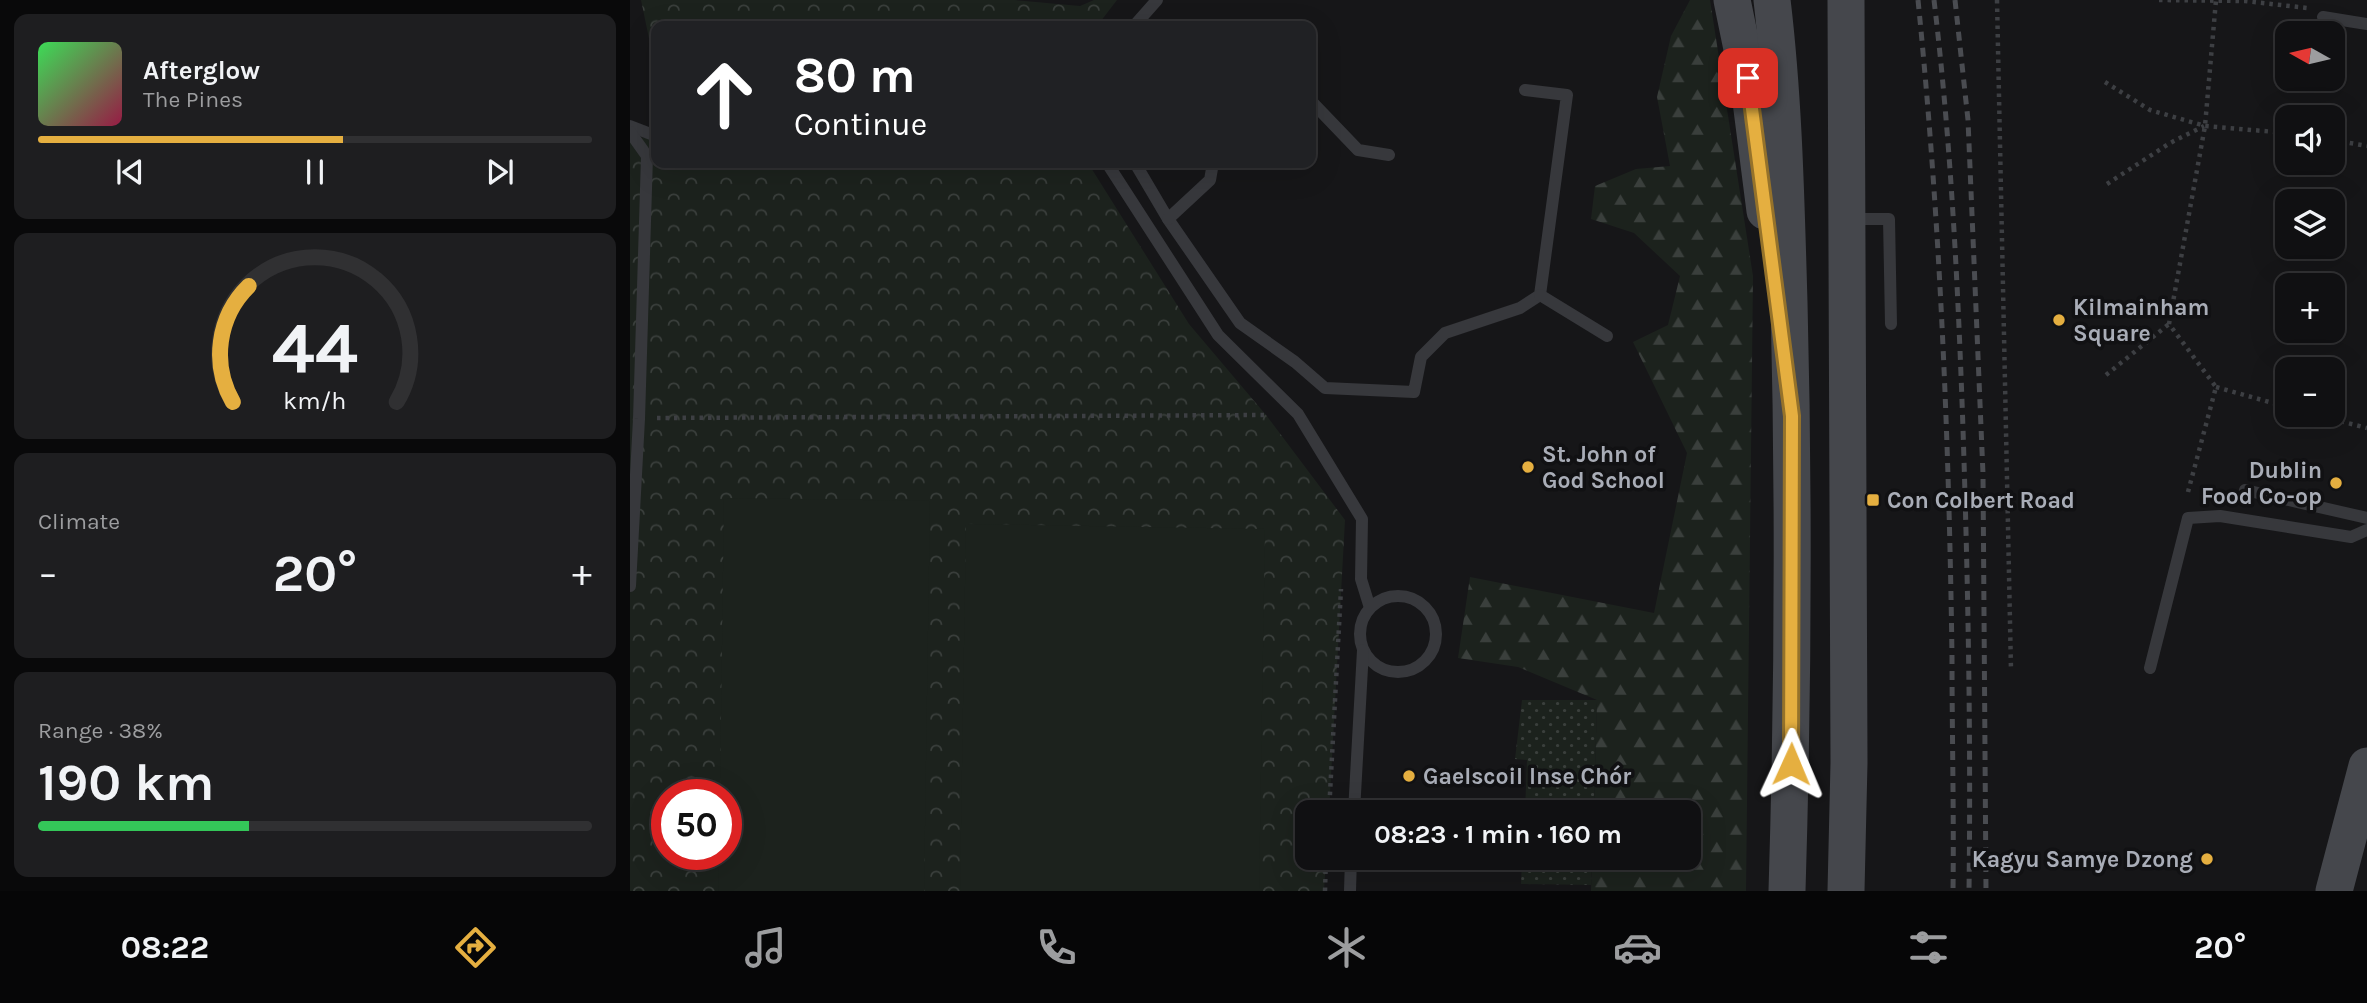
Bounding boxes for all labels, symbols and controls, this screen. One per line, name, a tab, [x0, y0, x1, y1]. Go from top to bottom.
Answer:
north arrow	[2275, 21, 2345, 91]
map controls	[2275, 21, 2345, 427]
text: 80 m	[794, 47, 916, 104]
pin	[1718, 48, 1778, 108]
icon: ahead	[679, 49, 770, 140]
text: Afterglow	[143, 55, 260, 86]
icon: arrive	[1729, 59, 1767, 97]
text: The Pines	[143, 86, 243, 113]
button: sound	[2275, 105, 2345, 175]
text: Continue	[794, 106, 927, 143]
icon: previous	[111, 153, 149, 191]
icon: pause	[296, 153, 334, 191]
icon: next	[481, 153, 519, 191]
button: layers	[2275, 189, 2345, 259]
button: +	[2275, 273, 2345, 343]
place label: Kilmainham Square	[2073, 294, 2209, 347]
text: 44	[272, 305, 358, 390]
marker: Kilmainham Square	[2051, 312, 2067, 328]
button: −	[2275, 357, 2345, 427]
text: km/h	[283, 386, 347, 415]
place label: St. John of God School	[1542, 441, 1665, 494]
place label: Dublin Food Co-op	[2201, 457, 2322, 510]
marker: St. John of God School	[1520, 459, 1536, 475]
marker: Dublin Food Co-op	[2328, 475, 2344, 491]
place label: Con Colbert Road	[1887, 487, 2075, 514]
marker: Con Colbert Road	[1865, 492, 1881, 508]
text: Climate	[38, 508, 120, 535]
text: 20°	[273, 543, 357, 604]
text: −	[38, 551, 58, 596]
text: +	[572, 551, 592, 596]
text: Range · 38%	[38, 717, 163, 744]
position arrow	[1754, 727, 1828, 801]
text: 190 km	[38, 752, 214, 813]
place label: Gaelscoil Inse Chór	[1423, 763, 1631, 790]
marker: Gaelscoil Inse Chór	[1401, 768, 1417, 784]
speed limit sign: 50	[651, 779, 742, 870]
text: 08:23 · 1 min · 160 m	[1374, 819, 1622, 850]
place label: Kagyu Samye Dzong	[1972, 846, 2193, 873]
marker: Kagyu Samye Dzong	[2199, 851, 2215, 867]
icon: directions	[451, 923, 500, 972]
icon: music	[741, 923, 790, 972]
icon: phone	[1032, 923, 1081, 972]
icon: climate	[1322, 923, 1371, 972]
icon: car	[1613, 923, 1662, 972]
icon: filters	[1904, 923, 1953, 972]
text: 08:22	[121, 929, 209, 966]
text: 20°	[2194, 929, 2246, 966]

